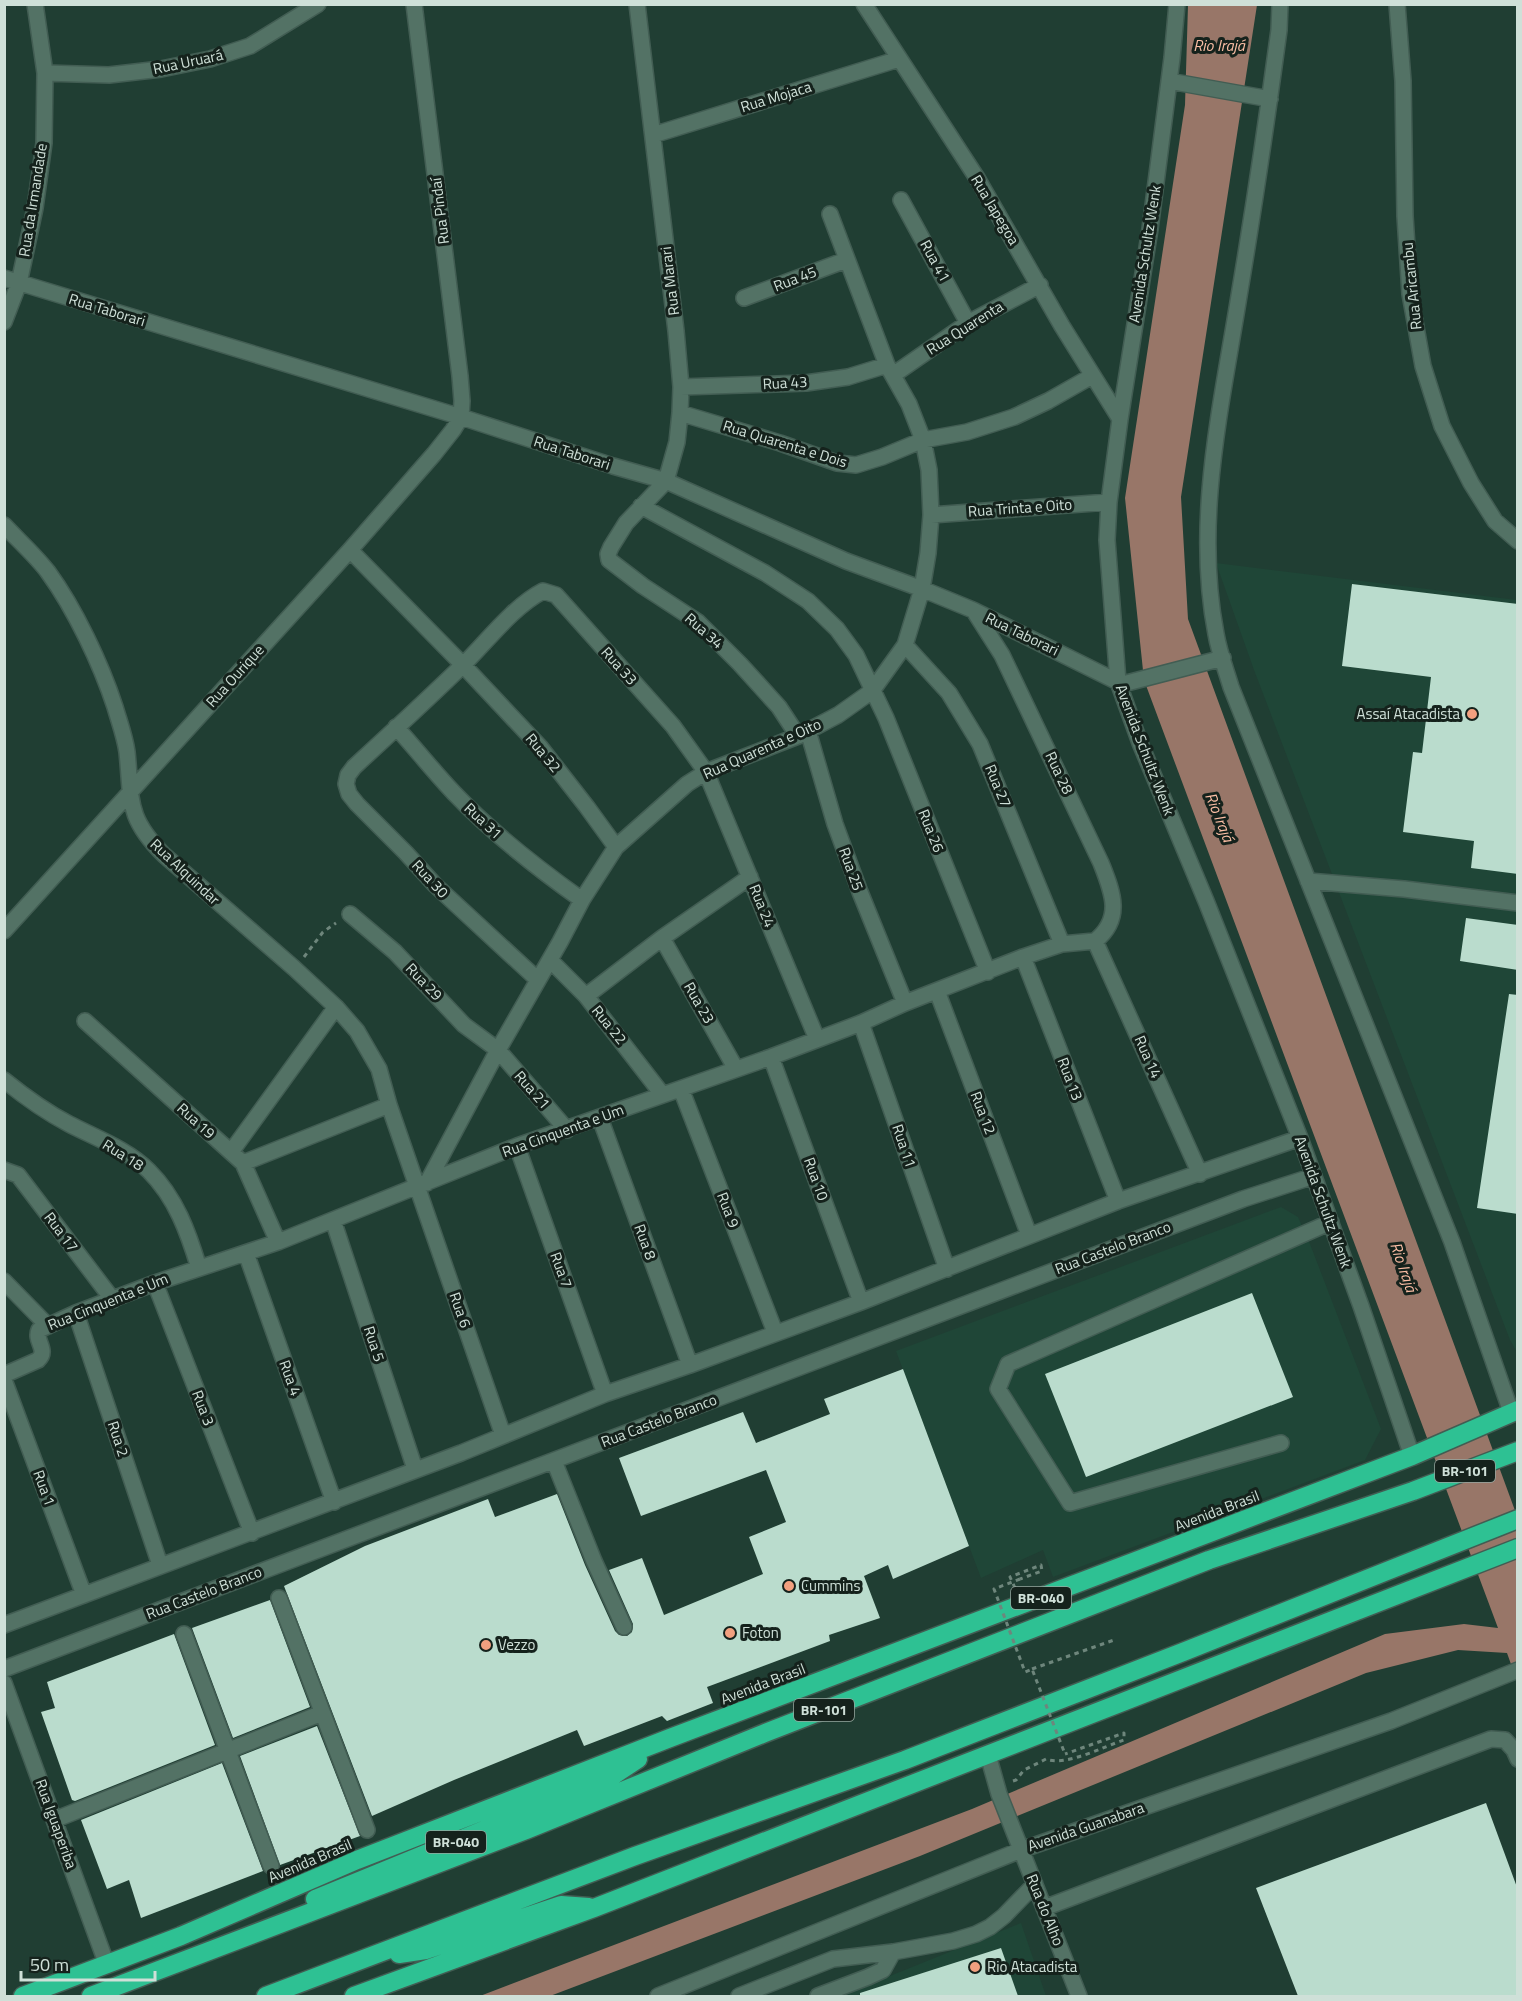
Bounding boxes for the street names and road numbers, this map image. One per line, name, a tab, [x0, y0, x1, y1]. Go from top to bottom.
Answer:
street label: Rua Uruará	[151, 43, 225, 80]
street label: Rua Mojaca	[737, 75, 815, 118]
street label: Rua da Irmandade	[12, 141, 53, 258]
street label: Rua Japegoa	[965, 170, 1026, 250]
street label: Rua Pindaí	[424, 175, 455, 246]
street label: Avenida Schultz Wenk	[1122, 184, 1167, 324]
street label: Rua 41	[915, 236, 956, 286]
street label: Rua Aricambu	[1395, 241, 1428, 331]
street label: Rua Marari	[654, 245, 685, 317]
street label: Rua 45	[770, 260, 820, 297]
street label: Rua Taborari	[66, 287, 148, 332]
street label: Rua Quarenta	[922, 295, 1008, 360]
street label: Rua 43	[762, 370, 808, 395]
street label: Rua Quarenta e Dois	[720, 414, 850, 473]
street label: Rua Taborari	[531, 429, 613, 476]
street label: Rua Trinta e Oito	[967, 492, 1073, 523]
street label: Rua Taborari	[982, 606, 1063, 661]
street label: Rua 34	[680, 607, 729, 654]
street label: Rua Ourique	[200, 639, 269, 712]
street label: Rua 33	[596, 641, 643, 690]
street label: Avenida Schultz Wenk	[1110, 681, 1181, 819]
street label: Rua Quarenta e Oito	[699, 712, 825, 785]
street label: Rua 32	[520, 728, 567, 777]
street label: Rua 28	[1040, 748, 1079, 798]
street label: Rua 27	[979, 761, 1018, 811]
street label: Rua 31	[459, 797, 508, 844]
street label: Rua 26	[912, 806, 951, 856]
street label: Rua Alquindar	[145, 833, 225, 910]
street label: Rua 25	[833, 844, 870, 894]
street label: Rua 30	[407, 854, 454, 903]
street label: Rua 24	[743, 881, 782, 931]
street label: Rua 29	[401, 958, 448, 1006]
street label: Rua 23	[678, 978, 721, 1028]
street label: Rua 22	[586, 1000, 632, 1049]
street label: Rua 14	[1129, 1032, 1168, 1082]
street label: Rua 13	[1052, 1054, 1089, 1104]
street label: Rua 21	[509, 1065, 556, 1114]
street label: Rua 12	[965, 1088, 1002, 1138]
street label: Rua 19	[172, 1097, 221, 1144]
street label: Rua Cinquenta e Um	[499, 1098, 627, 1163]
street label: Rua 11	[886, 1121, 923, 1171]
street label: Rua 18	[98, 1133, 148, 1176]
street label: Avenida Schultz Wenk	[1289, 1133, 1358, 1271]
street label: Rua 10	[798, 1154, 835, 1204]
street label: Rua 9	[711, 1189, 746, 1231]
street label: Rua 17	[39, 1207, 84, 1257]
street label: Rua Castelo Branco	[1052, 1215, 1174, 1280]
street label: Rua 8	[628, 1221, 662, 1263]
street label: Rua 7	[544, 1249, 578, 1291]
street label: Rua Cinquenta e Um	[44, 1267, 171, 1336]
street label: Rua 6	[444, 1289, 477, 1331]
street label: Rua 5	[358, 1323, 391, 1365]
street label: Rua 4	[273, 1357, 307, 1399]
street label: Rua 3	[186, 1387, 221, 1429]
street label: Rua Castelo Branco	[598, 1388, 720, 1453]
street label: Rua 2	[102, 1418, 135, 1460]
road number: BR-101	[1435, 1460, 1495, 1482]
street label: Rua 1	[27, 1467, 61, 1509]
street label: Avenida Brasil	[1171, 1484, 1263, 1537]
street label: Rua Castelo Branco	[143, 1560, 265, 1625]
road number: BR-040	[1011, 1587, 1071, 1609]
street label: Avenida Brasil	[717, 1657, 809, 1710]
road number: BR-101	[794, 1699, 854, 1721]
street label: Rua Iguaperiba	[30, 1776, 84, 1872]
street label: Avenida Guanabara	[1024, 1796, 1148, 1857]
road number: BR-040	[426, 1831, 486, 1853]
street label: Avenida Brasil	[264, 1833, 355, 1889]
street label: Rua do Alho	[1021, 1870, 1070, 1949]

